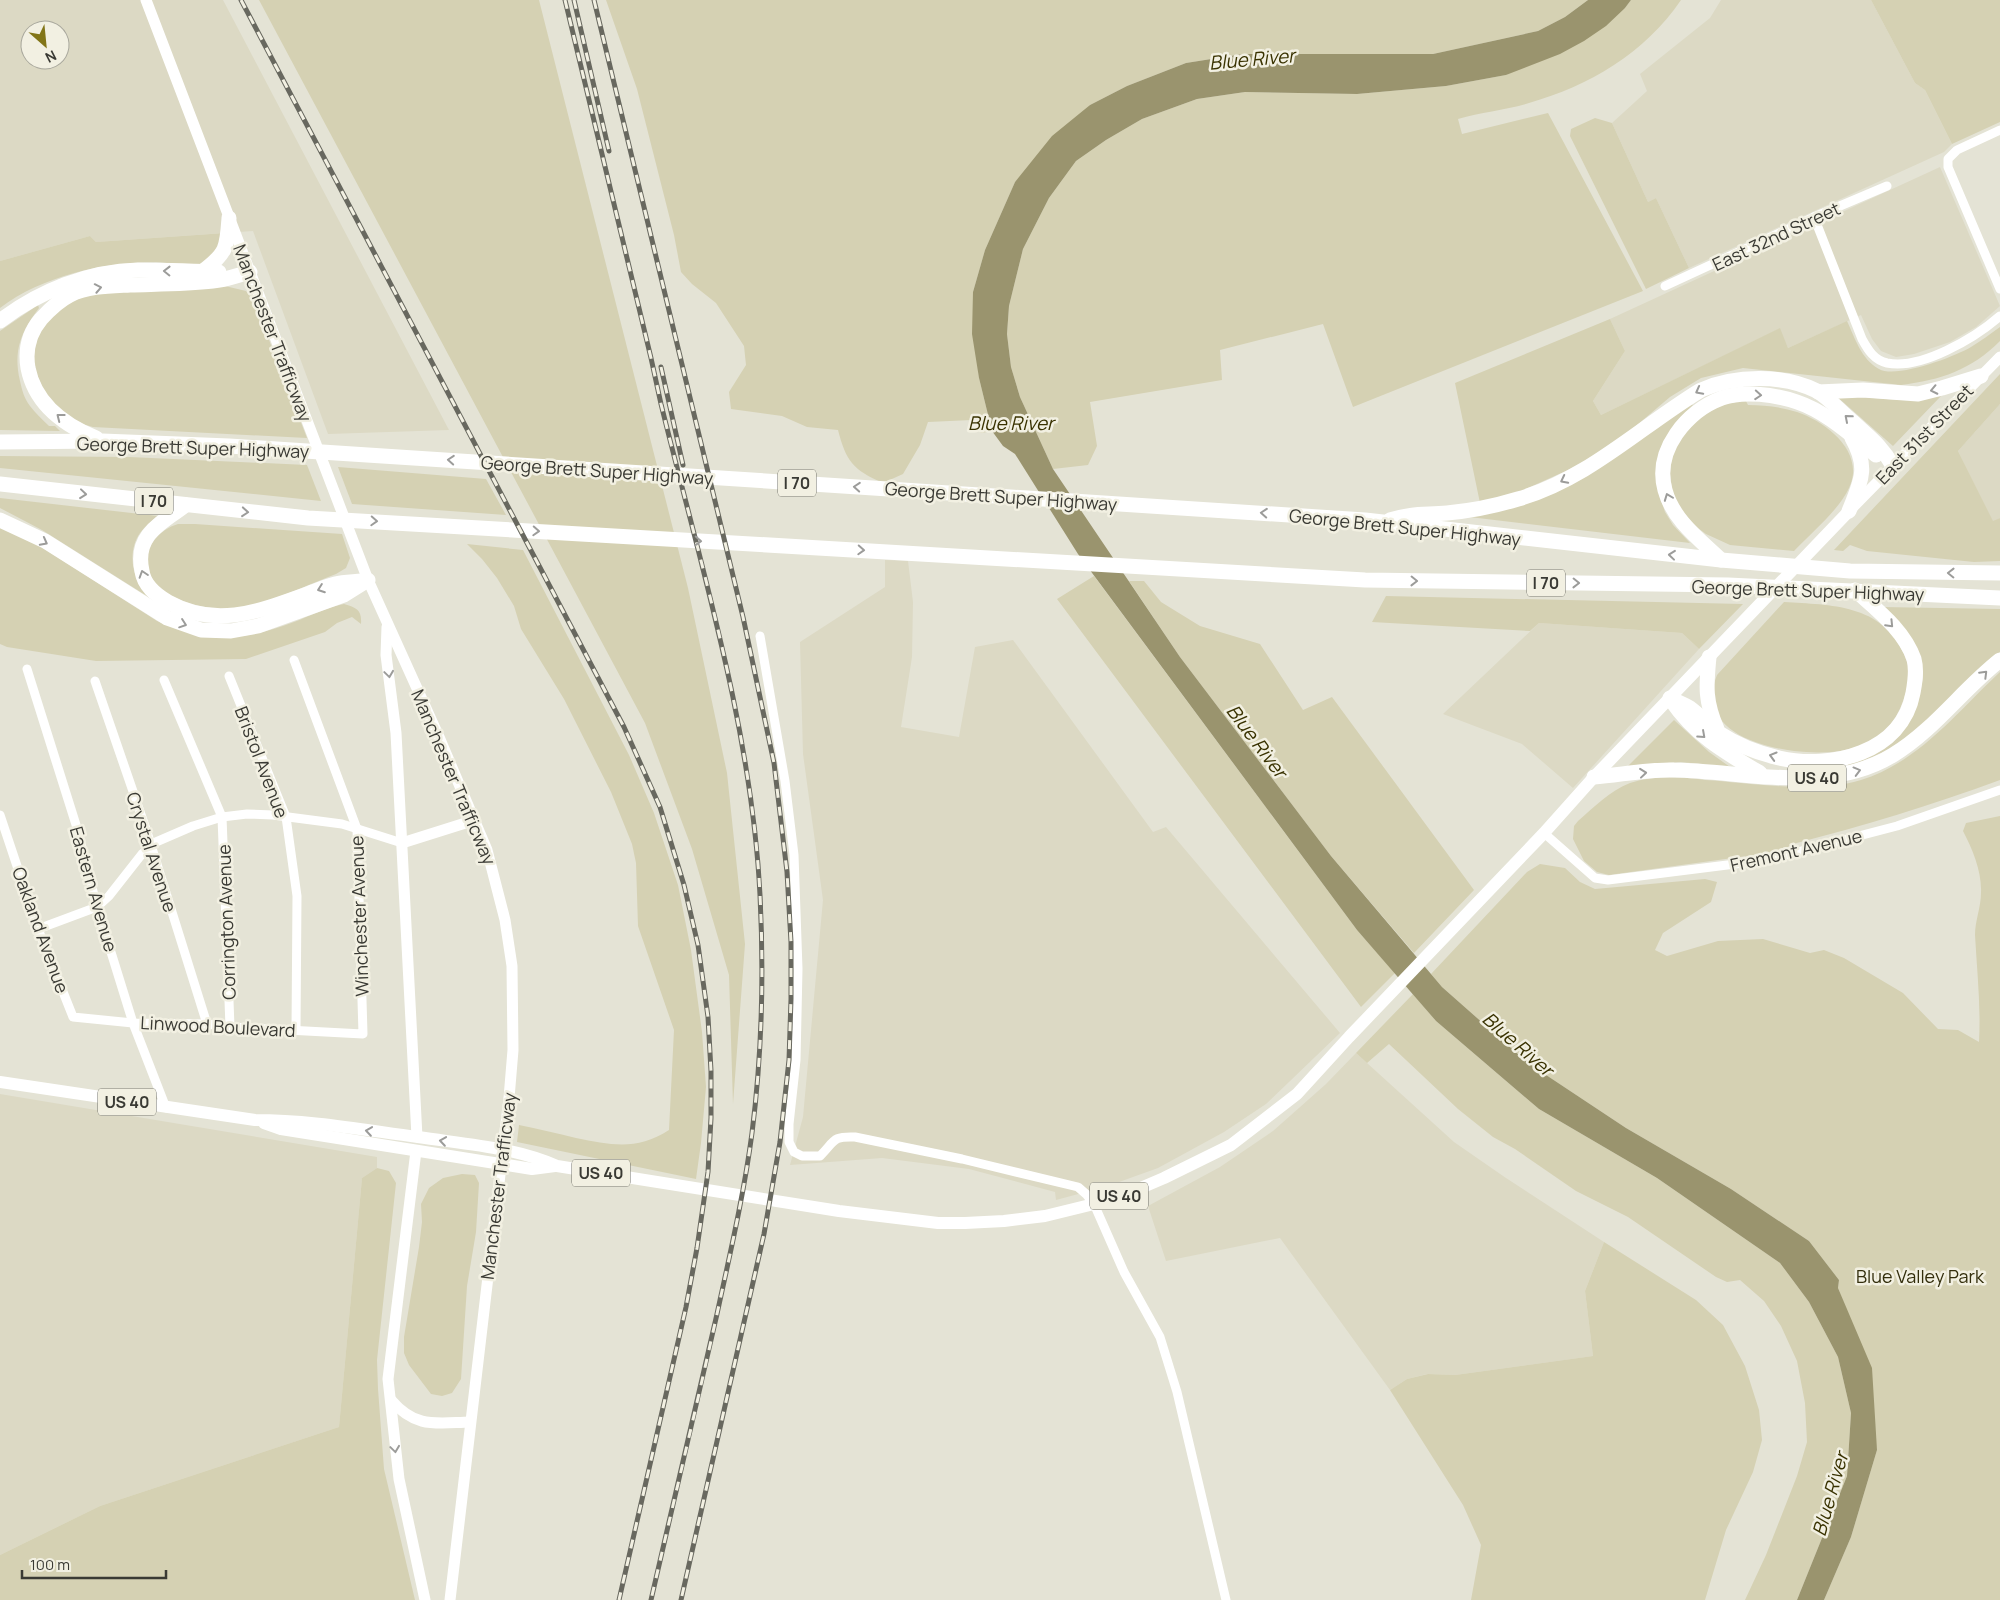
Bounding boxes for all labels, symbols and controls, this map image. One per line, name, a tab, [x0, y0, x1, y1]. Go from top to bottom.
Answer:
north arrow	[20, 20, 70, 70]
water label: Blue River	[1208, 42, 1298, 76]
text: N	[42, 46, 60, 68]
street label: East 32nd Street	[1708, 196, 1844, 276]
street label: Manchester Trafficway	[228, 241, 318, 426]
one-way arrow	[162, 265, 170, 276]
one-way arrow	[93, 283, 102, 294]
street label: East 31st Street	[1870, 379, 1978, 489]
one-way arrow	[1930, 384, 1939, 395]
one-way arrow	[1696, 385, 1705, 395]
one-way arrow	[1755, 390, 1763, 401]
water label: Blue River	[968, 410, 1056, 436]
one-way arrow	[57, 415, 66, 423]
one-way arrow	[1845, 415, 1854, 424]
street label: George Brett Super Highway	[76, 431, 310, 463]
street label: George Brett Super Highway	[480, 450, 714, 490]
one-way arrow	[447, 455, 455, 466]
road number: I 70	[778, 469, 816, 496]
one-way arrow	[1560, 474, 1569, 485]
street label: George Brett Super Highway	[884, 476, 1118, 516]
one-way arrow	[853, 481, 861, 492]
one-way arrow	[80, 488, 88, 499]
road number: I 70	[135, 488, 173, 514]
one-way arrow	[1663, 493, 1674, 502]
street label: George Brett Super Highway	[1288, 503, 1522, 551]
one-way arrow	[241, 506, 249, 517]
one-way arrow	[1260, 508, 1268, 519]
one-way arrow	[370, 516, 378, 527]
one-way arrow	[532, 526, 540, 537]
one-way arrow	[39, 535, 48, 545]
one-way arrow	[695, 535, 703, 546]
one-way arrow	[857, 545, 865, 556]
one-way arrow	[1668, 550, 1676, 561]
one-way arrow	[1947, 568, 1955, 578]
one-way arrow	[139, 570, 149, 579]
road number: I 70	[1527, 570, 1565, 596]
street label: George Brett Super Highway	[1691, 574, 1925, 606]
one-way arrow	[1410, 576, 1418, 586]
one-way arrow	[1572, 578, 1580, 588]
one-way arrow	[317, 583, 325, 593]
one-way arrow	[179, 618, 187, 628]
one-way arrow	[1885, 618, 1894, 627]
one-way arrow	[383, 670, 394, 678]
one-way arrow	[1978, 670, 1987, 679]
street label: Manchester Trafficway	[406, 686, 502, 869]
water label: Blue River	[1221, 699, 1295, 785]
street label: Bristol Avenue	[230, 703, 294, 821]
one-way arrow	[1696, 729, 1705, 738]
one-way arrow	[1768, 751, 1777, 762]
road number: US 40	[1788, 764, 1846, 791]
one-way arrow	[1852, 766, 1861, 777]
one-way arrow	[1639, 768, 1647, 779]
street label: Crystal Avenue	[121, 789, 183, 915]
street label: Eastern Avenue	[65, 823, 123, 955]
street label: Fremont Avenue	[1728, 823, 1864, 877]
street label: Winchester Avenue	[344, 835, 374, 997]
street label: Corrington Avenue	[211, 844, 241, 1000]
street label: Oakland Avenue	[7, 864, 75, 996]
water label: Blue River	[1477, 1006, 1561, 1083]
street label: Linwood Boulevard	[140, 1010, 296, 1042]
road number: US 40	[98, 1088, 156, 1116]
street label: Manchester Trafficway	[475, 1091, 521, 1281]
one-way arrow	[365, 1126, 373, 1136]
one-way arrow	[438, 1136, 446, 1147]
road number: US 40	[572, 1160, 630, 1186]
road number: US 40	[1090, 1182, 1148, 1210]
park label: Blue Valley Park	[1856, 1264, 1985, 1288]
one-way arrow	[389, 1445, 400, 1453]
water label: Blue River	[1806, 1447, 1855, 1539]
scale bar	[22, 1548, 166, 1580]
text: 100 m	[30, 1554, 70, 1575]

